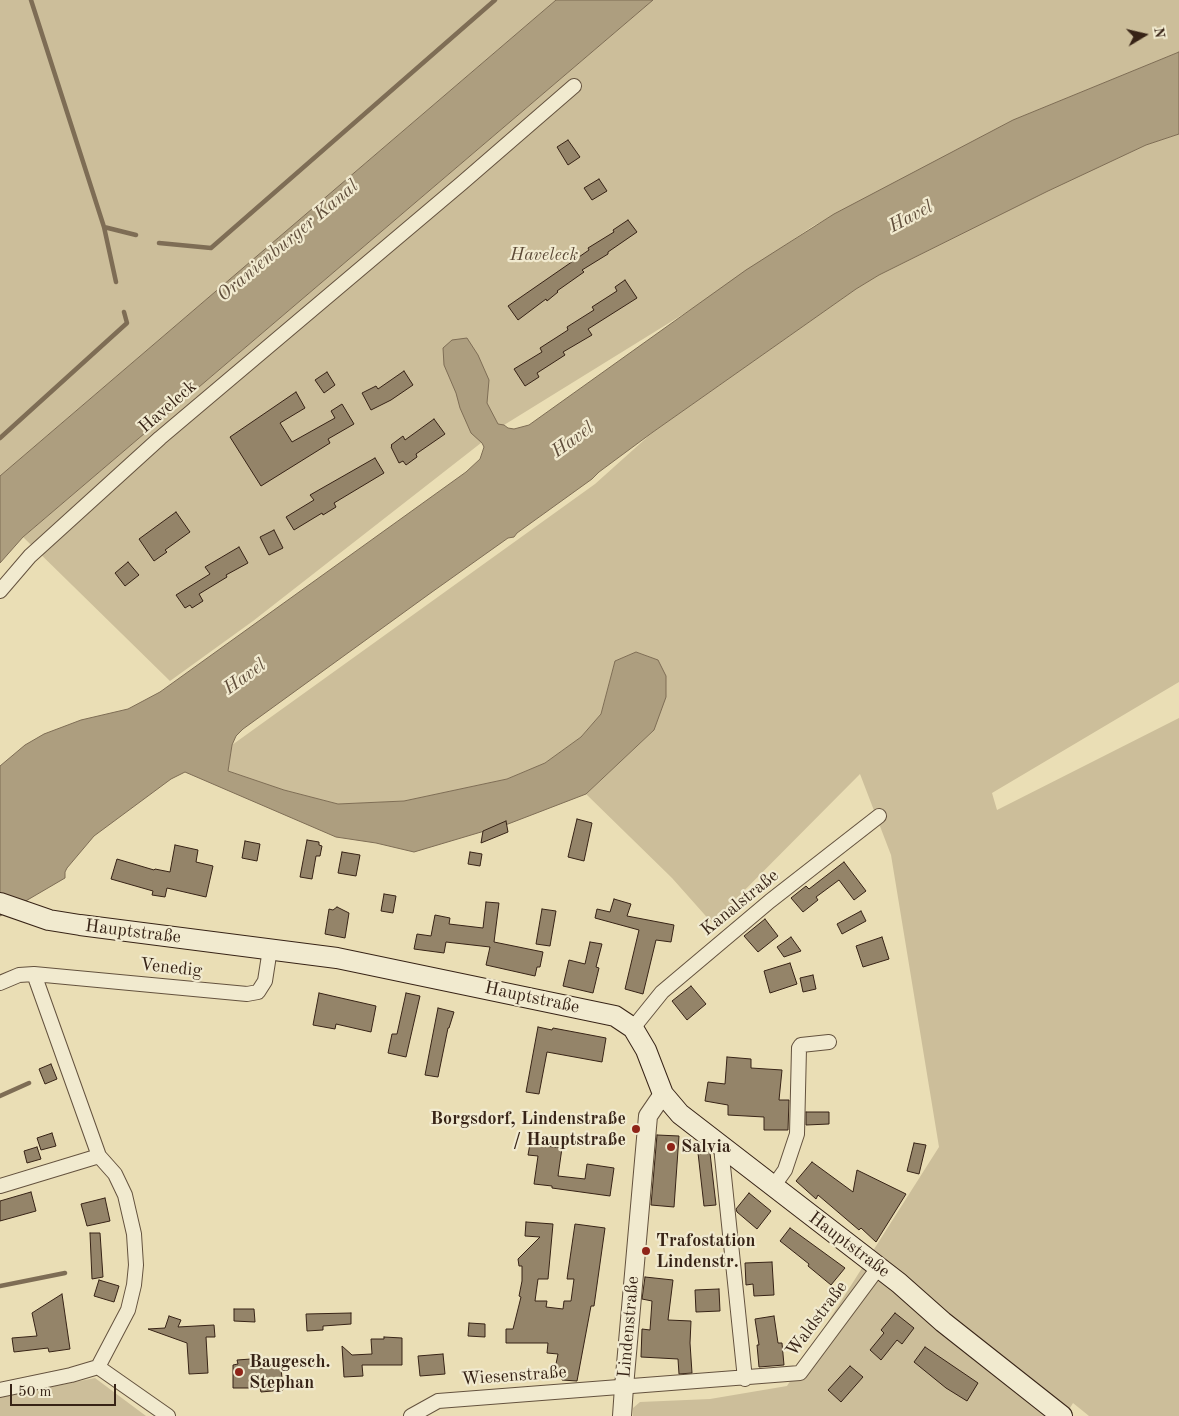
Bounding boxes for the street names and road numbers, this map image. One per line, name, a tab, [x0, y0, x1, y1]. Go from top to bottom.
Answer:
street label: Haveleck	[135, 376, 201, 438]
street label: Kanalstraße	[697, 865, 783, 941]
street label: Hauptstraße	[84, 915, 182, 949]
street label: Venedig	[139, 954, 203, 982]
street label: Hauptstraße	[483, 977, 581, 1019]
street label: Hauptstraße	[804, 1207, 894, 1283]
street label: Lindenstraße	[614, 1275, 644, 1379]
street label: Waldstraße	[782, 1277, 852, 1361]
street label: Wiesenstraße	[461, 1362, 567, 1390]

